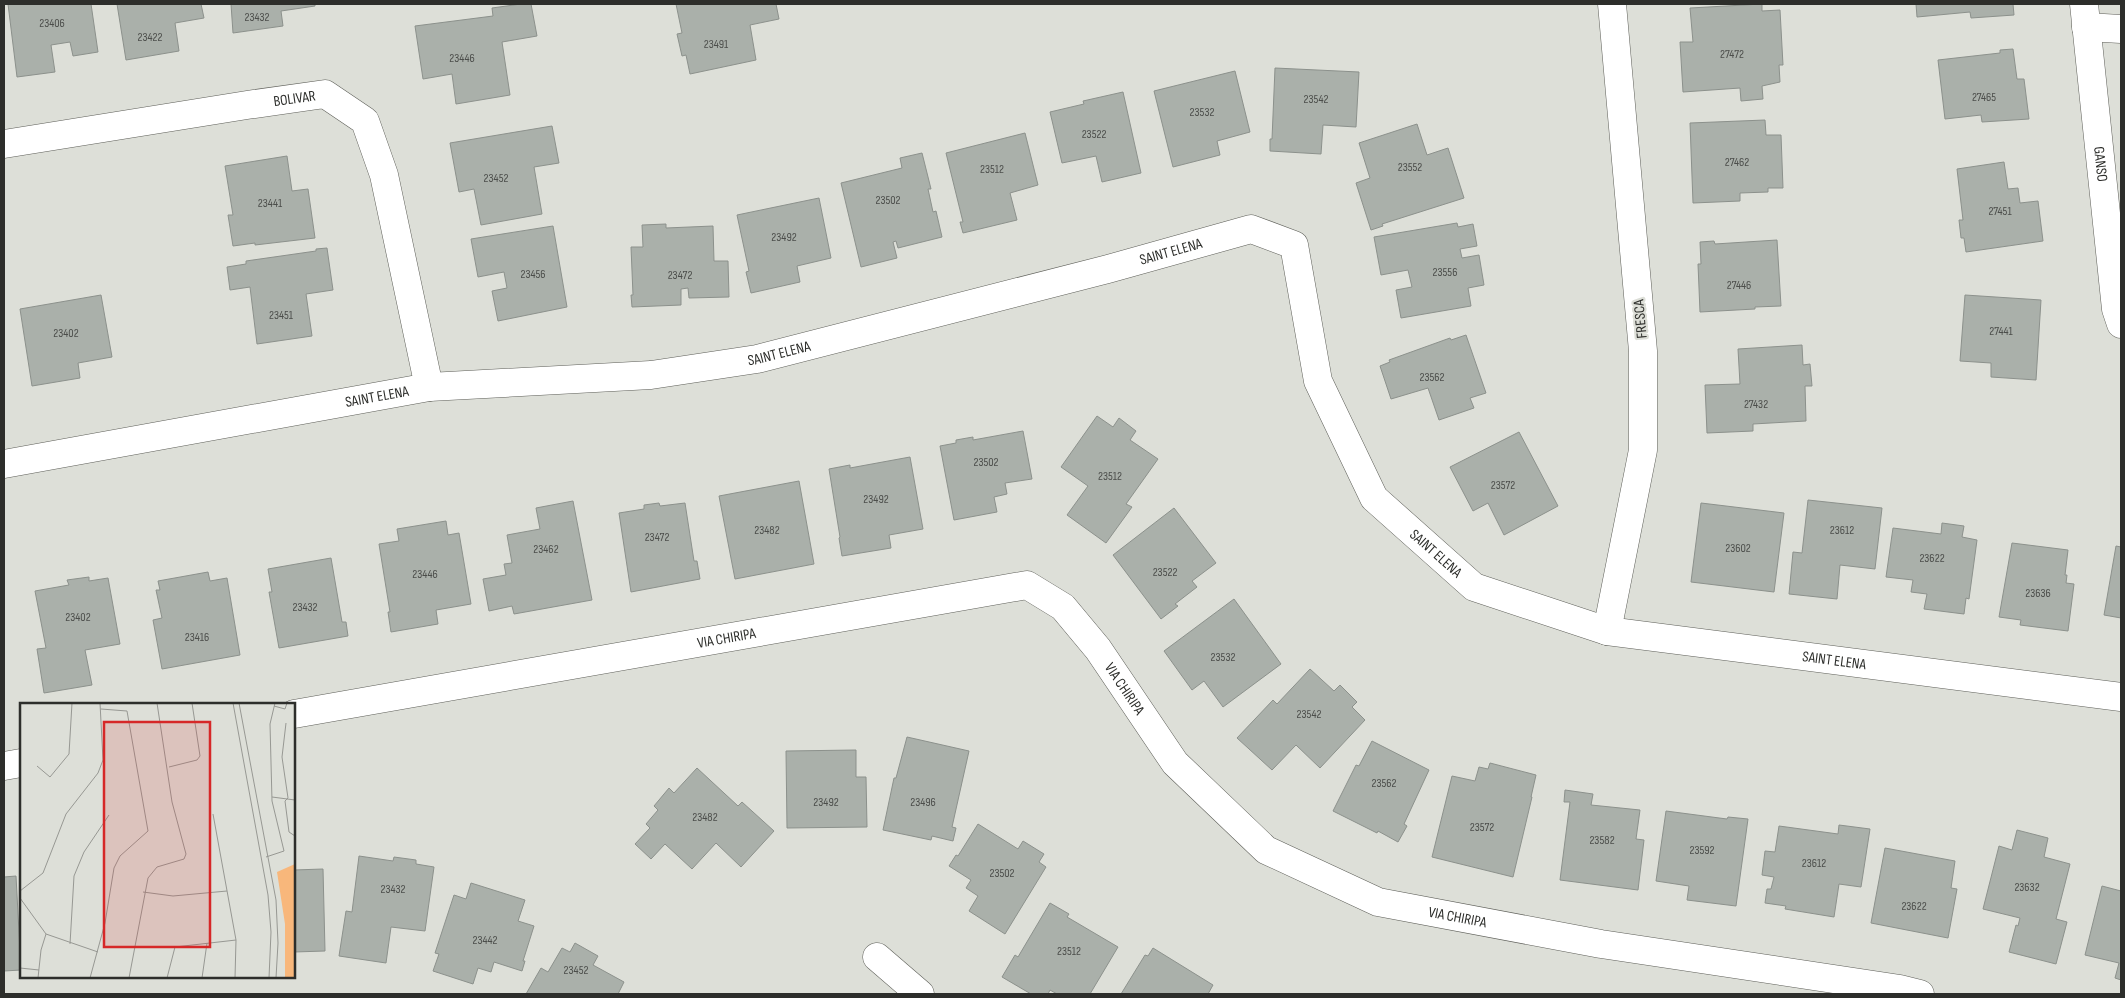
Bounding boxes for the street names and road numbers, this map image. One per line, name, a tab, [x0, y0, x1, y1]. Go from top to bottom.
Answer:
street label: BOLIVAR	[272, 86, 317, 111]
street label: GANSO	[2089, 146, 2112, 183]
street label: SAINT ELENA	[1138, 234, 1205, 270]
street label: FRESCA	[1629, 298, 1652, 339]
street label: SAINT ELENA	[746, 337, 813, 370]
street label: SAINT ELENA	[344, 382, 411, 412]
street label: SAINT ELENA	[1405, 525, 1466, 582]
street label: VIA CHIRIPA	[696, 624, 758, 653]
street label: SAINT ELENA	[1801, 647, 1868, 674]
street label: VIA CHIRIPA	[1100, 659, 1149, 719]
street label: VIA CHIRIPA	[1427, 903, 1489, 932]

